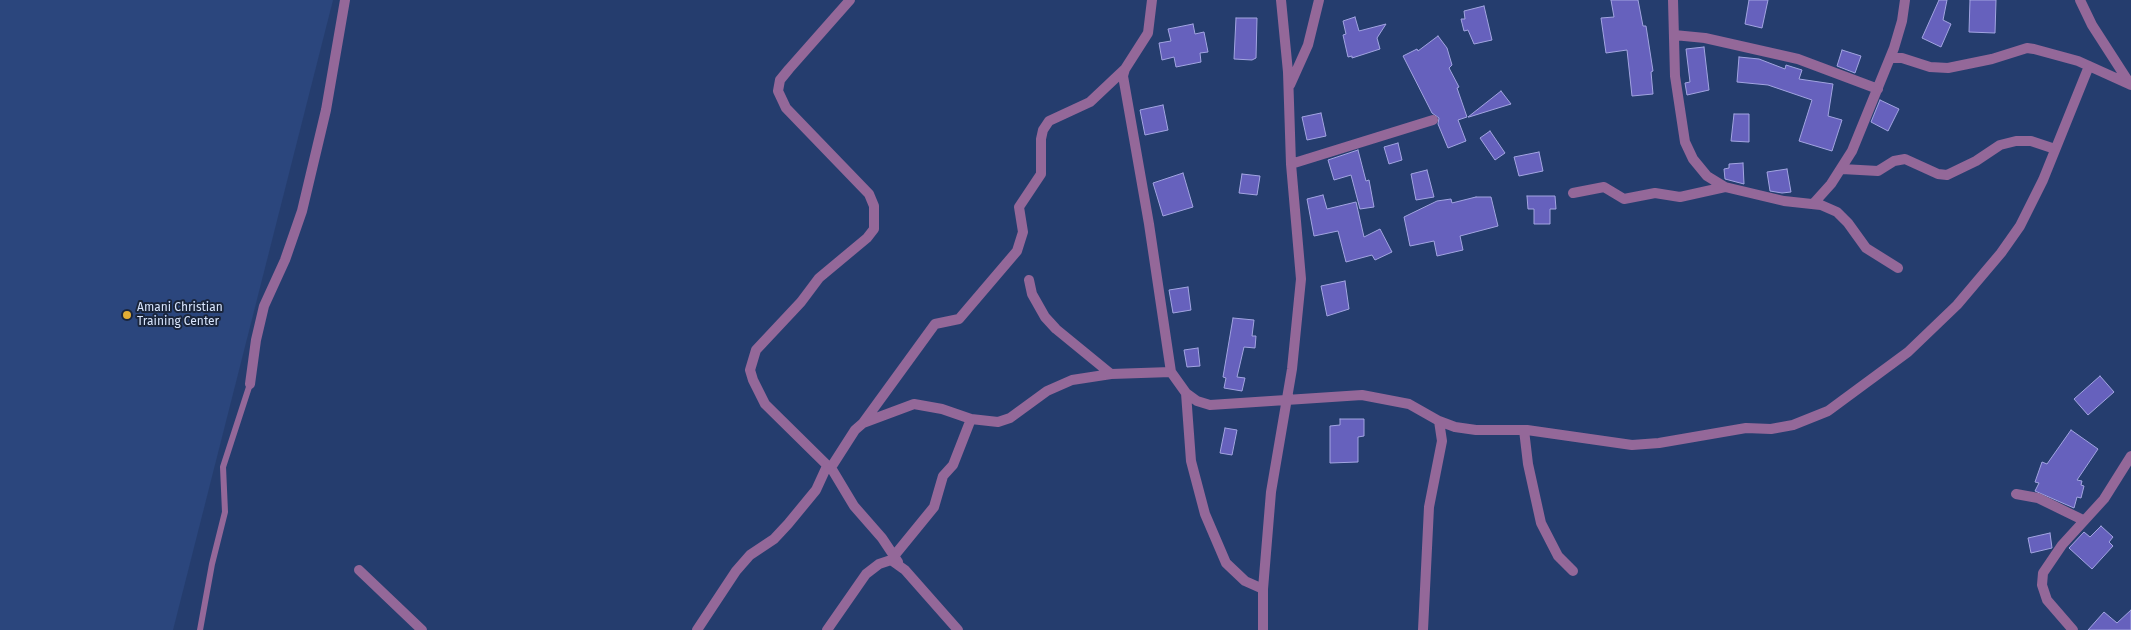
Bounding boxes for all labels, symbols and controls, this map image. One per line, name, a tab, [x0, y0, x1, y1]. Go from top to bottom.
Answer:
place label: Amani Christian Training Center	[137, 301, 223, 329]
marker: Amani Christian Training Center	[121, 309, 133, 321]

